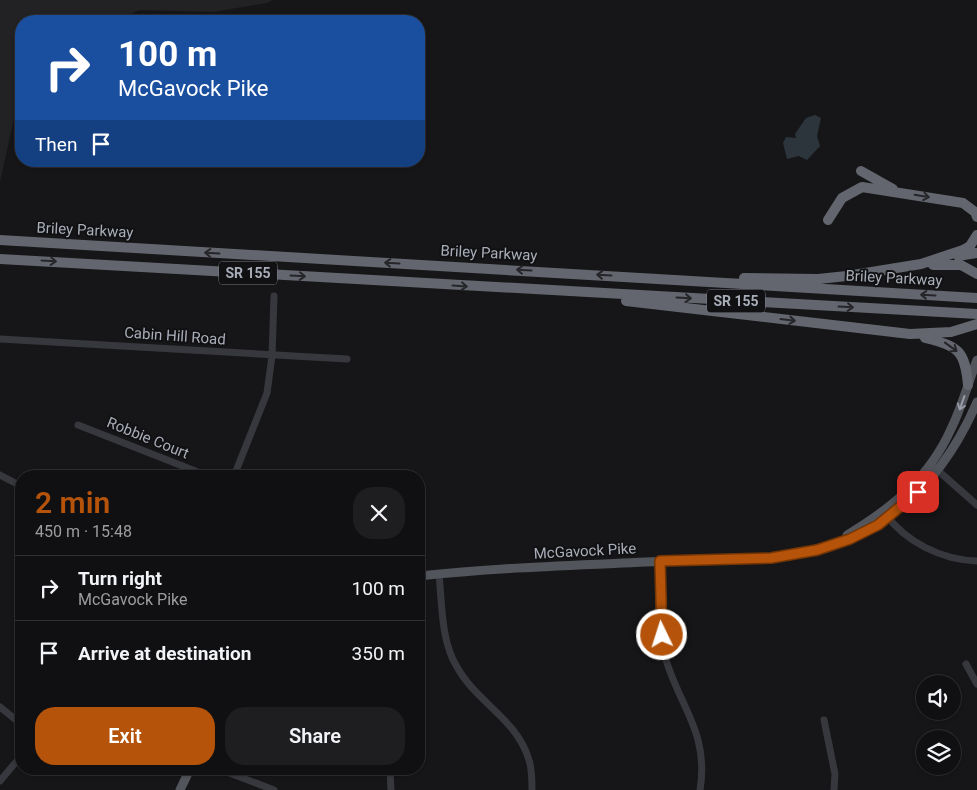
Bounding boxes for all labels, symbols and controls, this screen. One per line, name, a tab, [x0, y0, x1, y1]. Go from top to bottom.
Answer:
text: 100 m	[118, 34, 217, 75]
icon: right	[35, 35, 100, 100]
text: McGavock Pike	[118, 76, 269, 101]
icon: arrive	[87, 130, 115, 158]
text: Then	[35, 133, 77, 156]
one-way arrow	[914, 192, 930, 202]
street label: Briley Parkway	[36, 218, 134, 242]
street label: Briley Parkway	[440, 241, 538, 265]
one-way arrow	[204, 248, 220, 257]
one-way arrow	[40, 257, 56, 266]
one-way arrow	[384, 259, 400, 268]
road number: SR 155	[219, 262, 277, 284]
one-way arrow	[516, 265, 532, 274]
street label: Briley Parkway	[845, 266, 943, 290]
one-way arrow	[596, 270, 612, 279]
one-way arrow	[290, 272, 306, 281]
one-way arrow	[452, 282, 468, 291]
road number: SR 155	[707, 290, 765, 312]
one-way arrow	[921, 290, 937, 299]
one-way arrow	[676, 293, 692, 302]
one-way arrow	[838, 302, 854, 311]
one-way arrow	[779, 315, 795, 325]
street label: Cabin Hill Road	[124, 323, 226, 349]
one-way arrow	[944, 342, 958, 352]
one-way arrow	[957, 394, 966, 410]
street label: Robbie Court	[104, 413, 192, 463]
pin	[897, 471, 939, 513]
icon: arrive	[904, 478, 932, 506]
text: 2 min	[35, 485, 110, 520]
button: close	[353, 487, 405, 539]
text: 450 m · 15:48	[35, 522, 132, 541]
street label: McGavock Pike	[533, 539, 637, 563]
text: Turn right	[78, 567, 162, 590]
icon: right	[35, 574, 63, 602]
text: 100 m	[352, 577, 405, 600]
text: McGavock Pike	[78, 590, 187, 609]
position arrow	[635, 608, 687, 660]
icon: arrive	[35, 639, 63, 667]
text: Arrive at destination	[78, 642, 251, 665]
text: 350 m	[352, 642, 405, 665]
map controls	[916, 675, 961, 775]
button: sound	[916, 675, 961, 720]
button: Exit	[35, 707, 215, 765]
button: Share	[225, 707, 405, 765]
button: layers	[916, 730, 961, 775]

